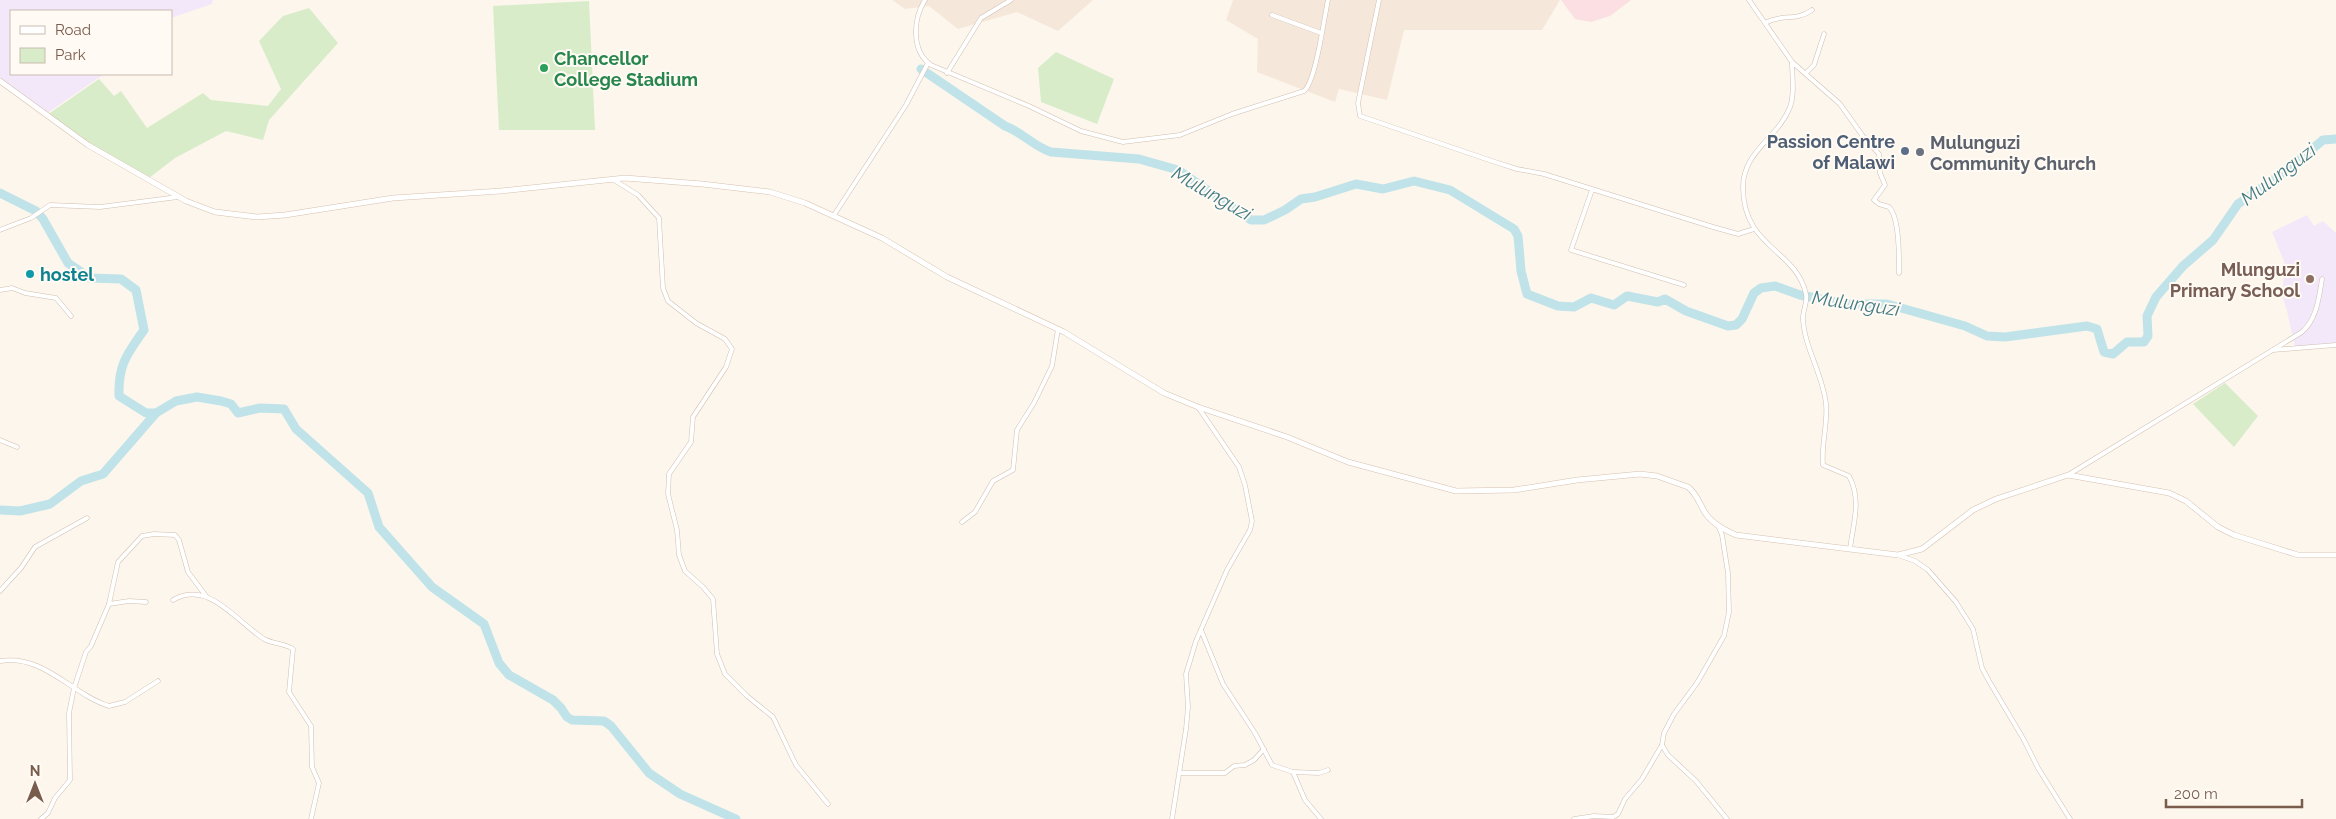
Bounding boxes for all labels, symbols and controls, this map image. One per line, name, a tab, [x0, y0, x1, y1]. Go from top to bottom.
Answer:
legend	[10, 10, 172, 75]
text: Road	[55, 21, 91, 39]
text: Park	[55, 46, 86, 64]
place label: Chancellor College Stadium	[554, 48, 698, 90]
marker: Chancellor College Stadium	[538, 62, 550, 74]
place label: Passion Centre of Malawi	[1767, 131, 1895, 173]
place label: Mulunguzi Community Church	[1930, 132, 2096, 174]
water label: Mulunguzi	[2236, 138, 2321, 209]
marker: Passion Centre of Malawi	[1899, 145, 1911, 157]
marker: Mulunguzi Community Church	[1914, 146, 1926, 158]
water label: Mulunguzi	[1168, 161, 1257, 225]
place label: Mlunguzi Primary School	[2170, 259, 2300, 301]
place label: hostel	[40, 264, 94, 285]
marker: hostel	[24, 268, 36, 280]
marker: Mlunguzi Primary School	[2304, 273, 2316, 285]
water label: Mulunguzi	[1811, 286, 1902, 320]
north arrow	[10, 759, 60, 809]
text: N	[30, 763, 40, 779]
scale bar	[2166, 776, 2302, 808]
text: 200 m	[2174, 785, 2218, 803]

